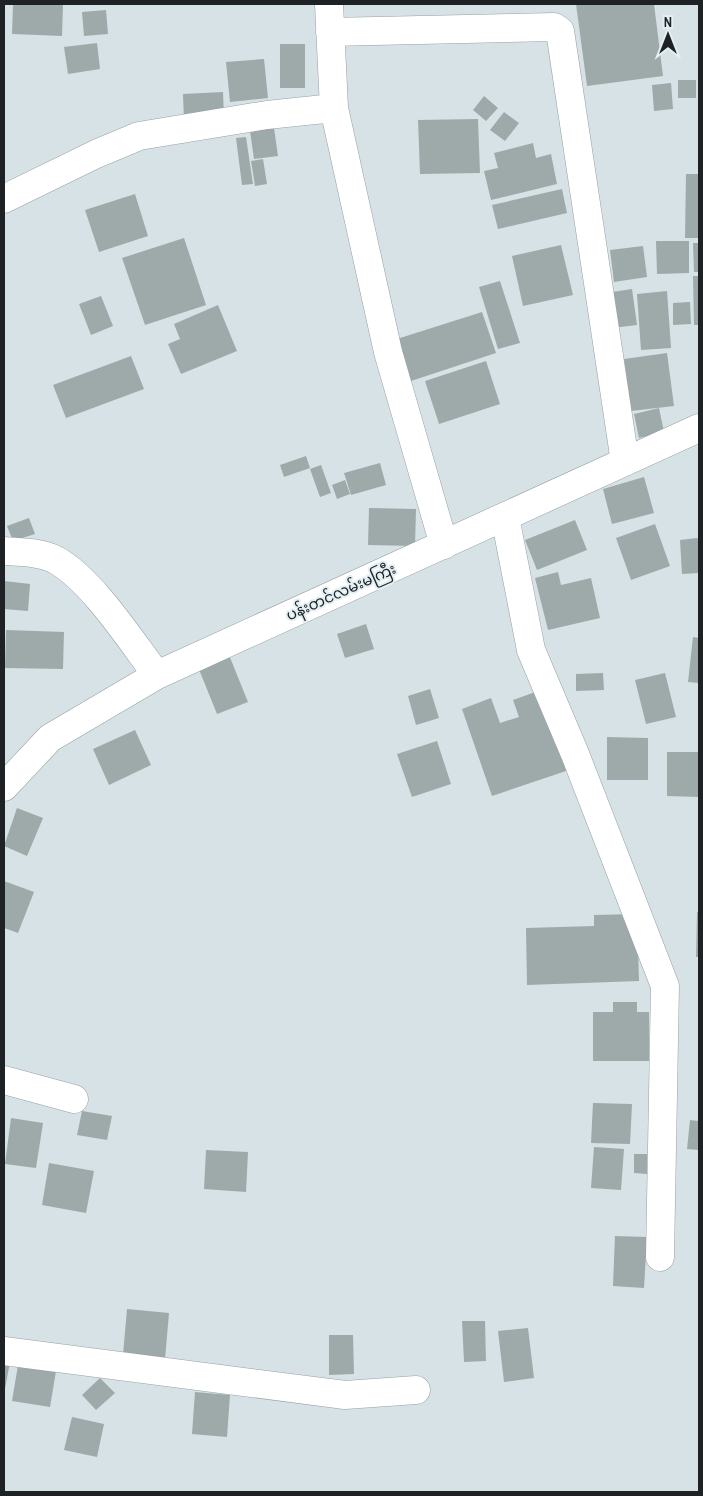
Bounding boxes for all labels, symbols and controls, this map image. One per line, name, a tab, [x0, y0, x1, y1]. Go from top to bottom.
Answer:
north arrow	[643, 10, 693, 60]
text: N	[664, 13, 672, 31]
street label: ပန်းတင်လမ်းမကြီး	[282, 558, 400, 627]

